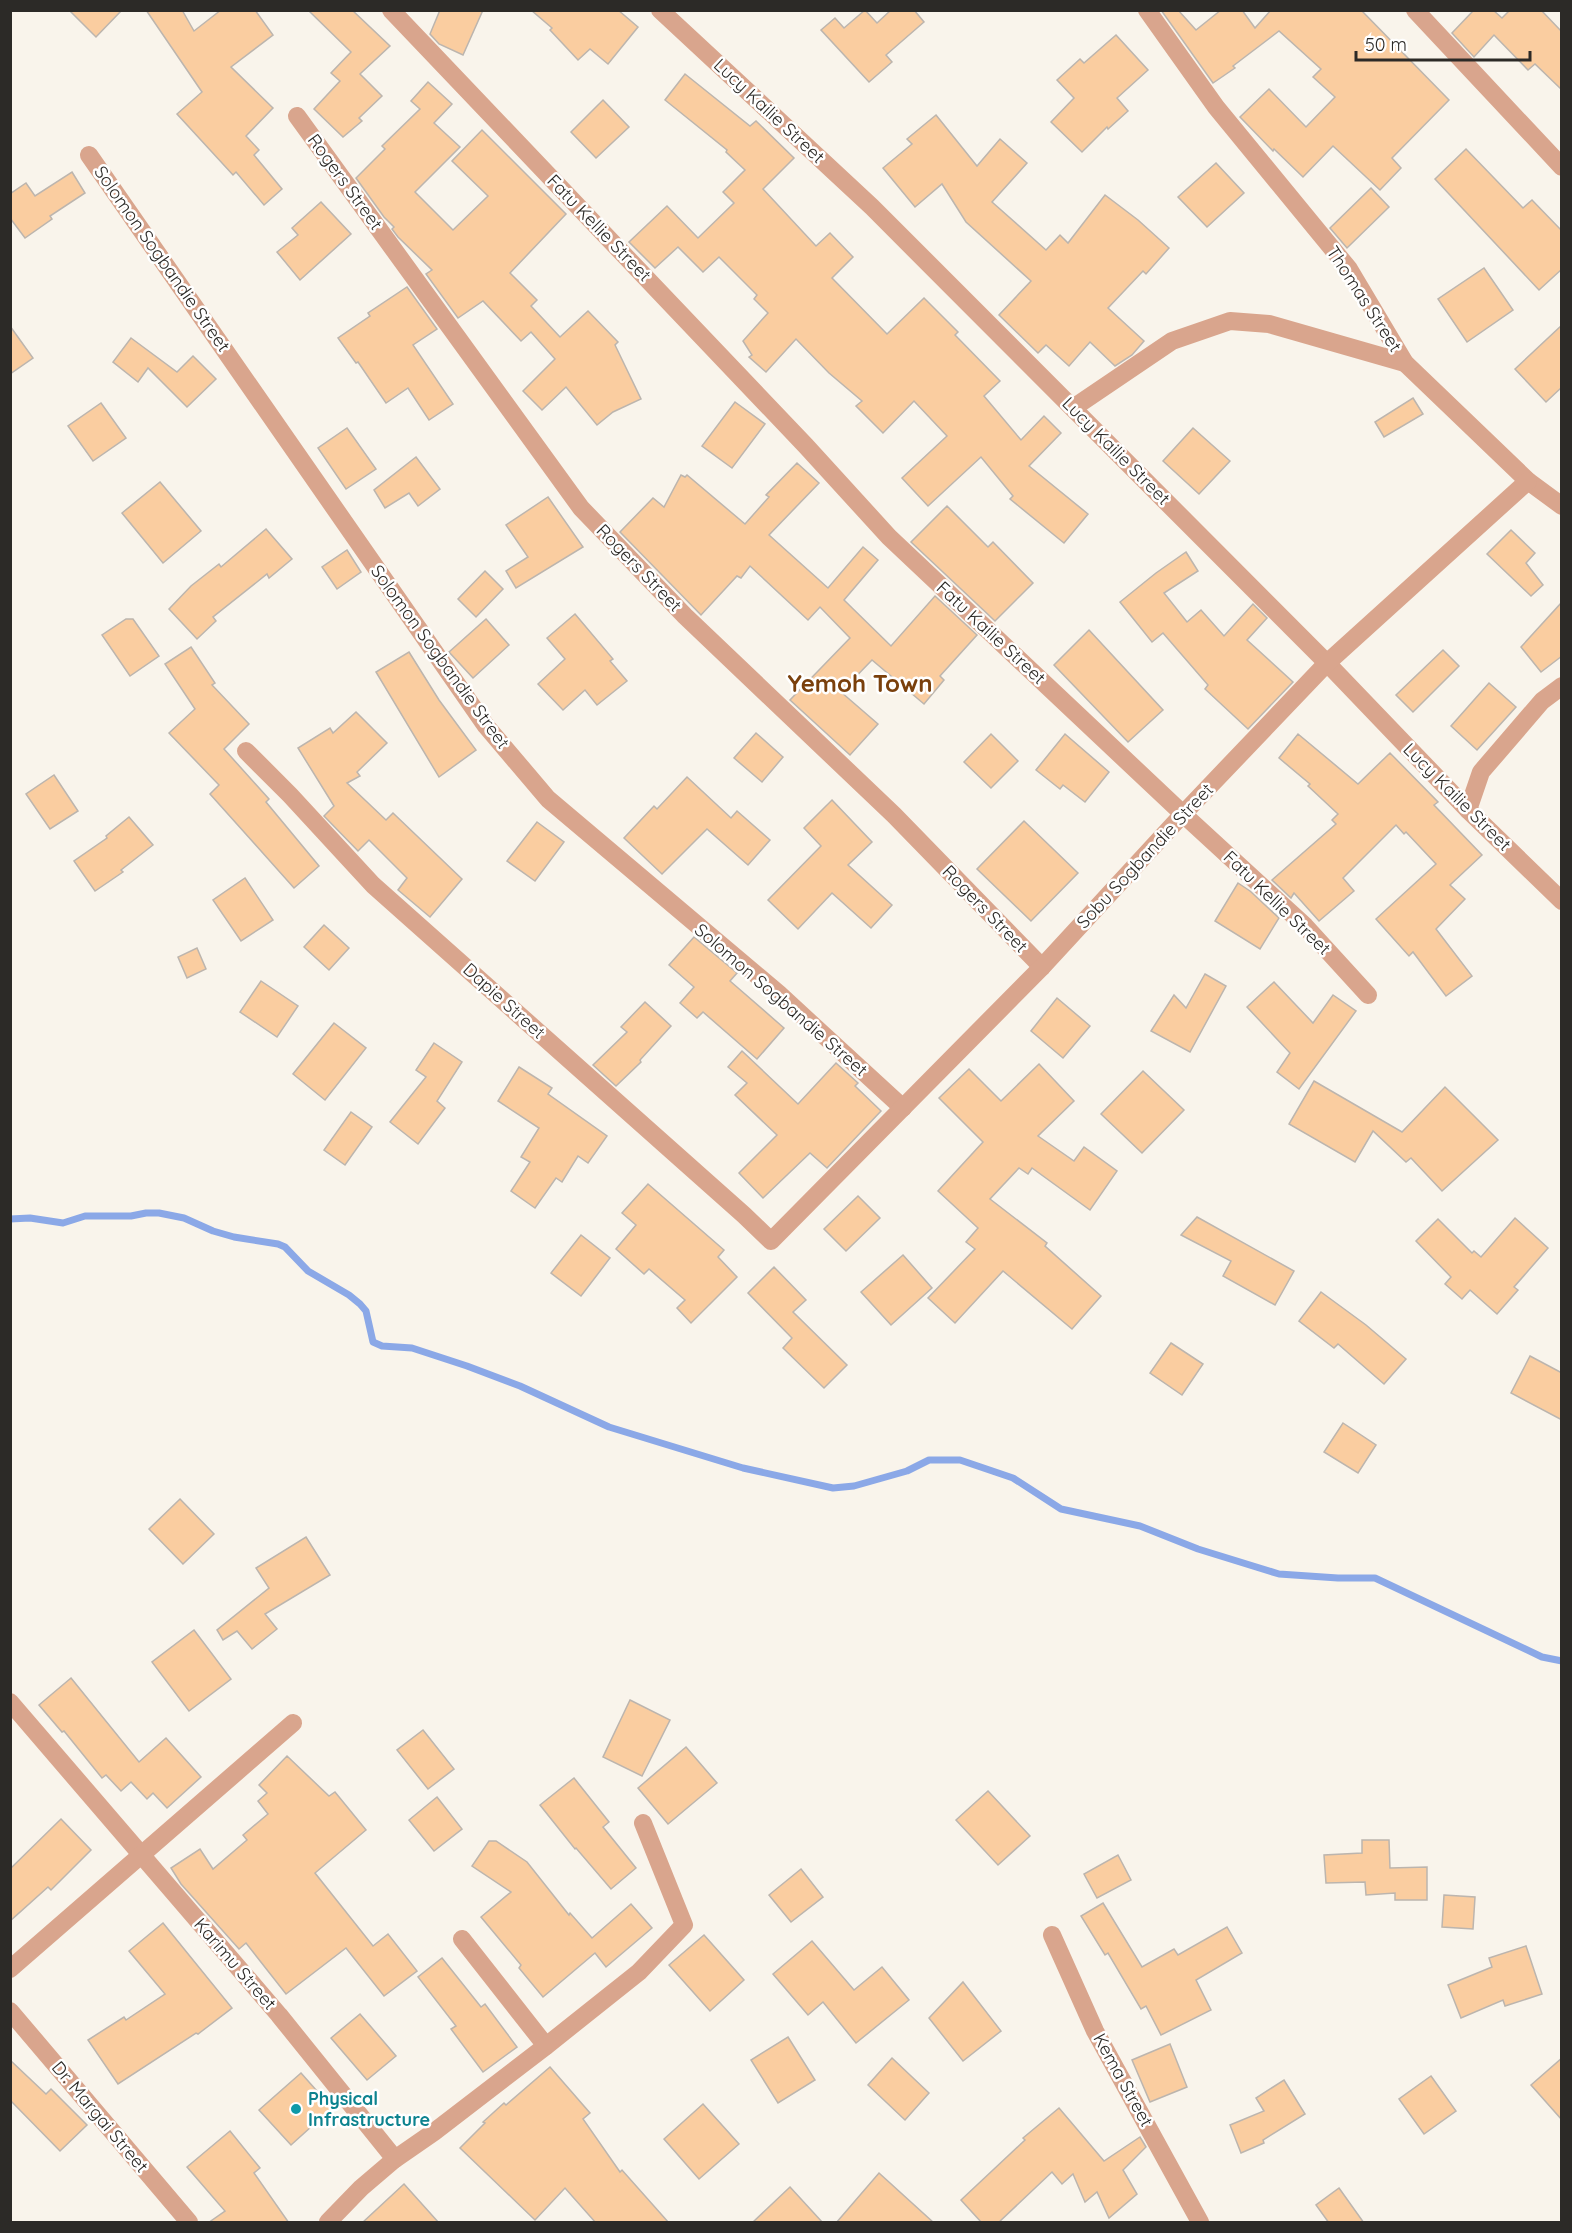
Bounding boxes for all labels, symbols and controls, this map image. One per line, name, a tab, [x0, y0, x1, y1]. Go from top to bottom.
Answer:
scale bar	[1356, 24, 1530, 62]
text: 50 m	[1365, 33, 1407, 56]
street label: Lucy Kailie Street	[709, 53, 830, 168]
street label: Rogers Street	[303, 129, 388, 234]
street label: Solomon Sogbandie Street	[89, 161, 235, 356]
street label: Fatu Kellie Street	[542, 169, 656, 286]
street label: Thomas Street	[1322, 241, 1407, 356]
street label: Lucy Kailie Street	[1057, 392, 1175, 510]
street label: Rogers Street	[592, 519, 687, 616]
street label: Solomon Sogbandie Street	[366, 560, 515, 753]
street label: Fatu Kailie Street	[932, 576, 1051, 689]
district label: Yemoh Town	[787, 668, 933, 698]
street label: Lucy Kailie Street	[1398, 738, 1516, 856]
street label: Sobu Sogbandie Street	[1071, 778, 1218, 933]
street label: Fatu Kellie Street	[1219, 846, 1336, 960]
street label: Rogers Street	[938, 860, 1033, 957]
street label: Solomon Sogbandie Street	[690, 918, 873, 1081]
street label: Dapie Street	[458, 958, 550, 1044]
street label: Karimu Street	[189, 1913, 282, 2014]
street label: Kema Street	[1088, 2029, 1159, 2131]
street label: Dr. Margai Street	[47, 2056, 154, 2177]
place label: Physical Infrastructure	[308, 2087, 430, 2131]
marker: Physical Infrastructure	[289, 2102, 303, 2116]

